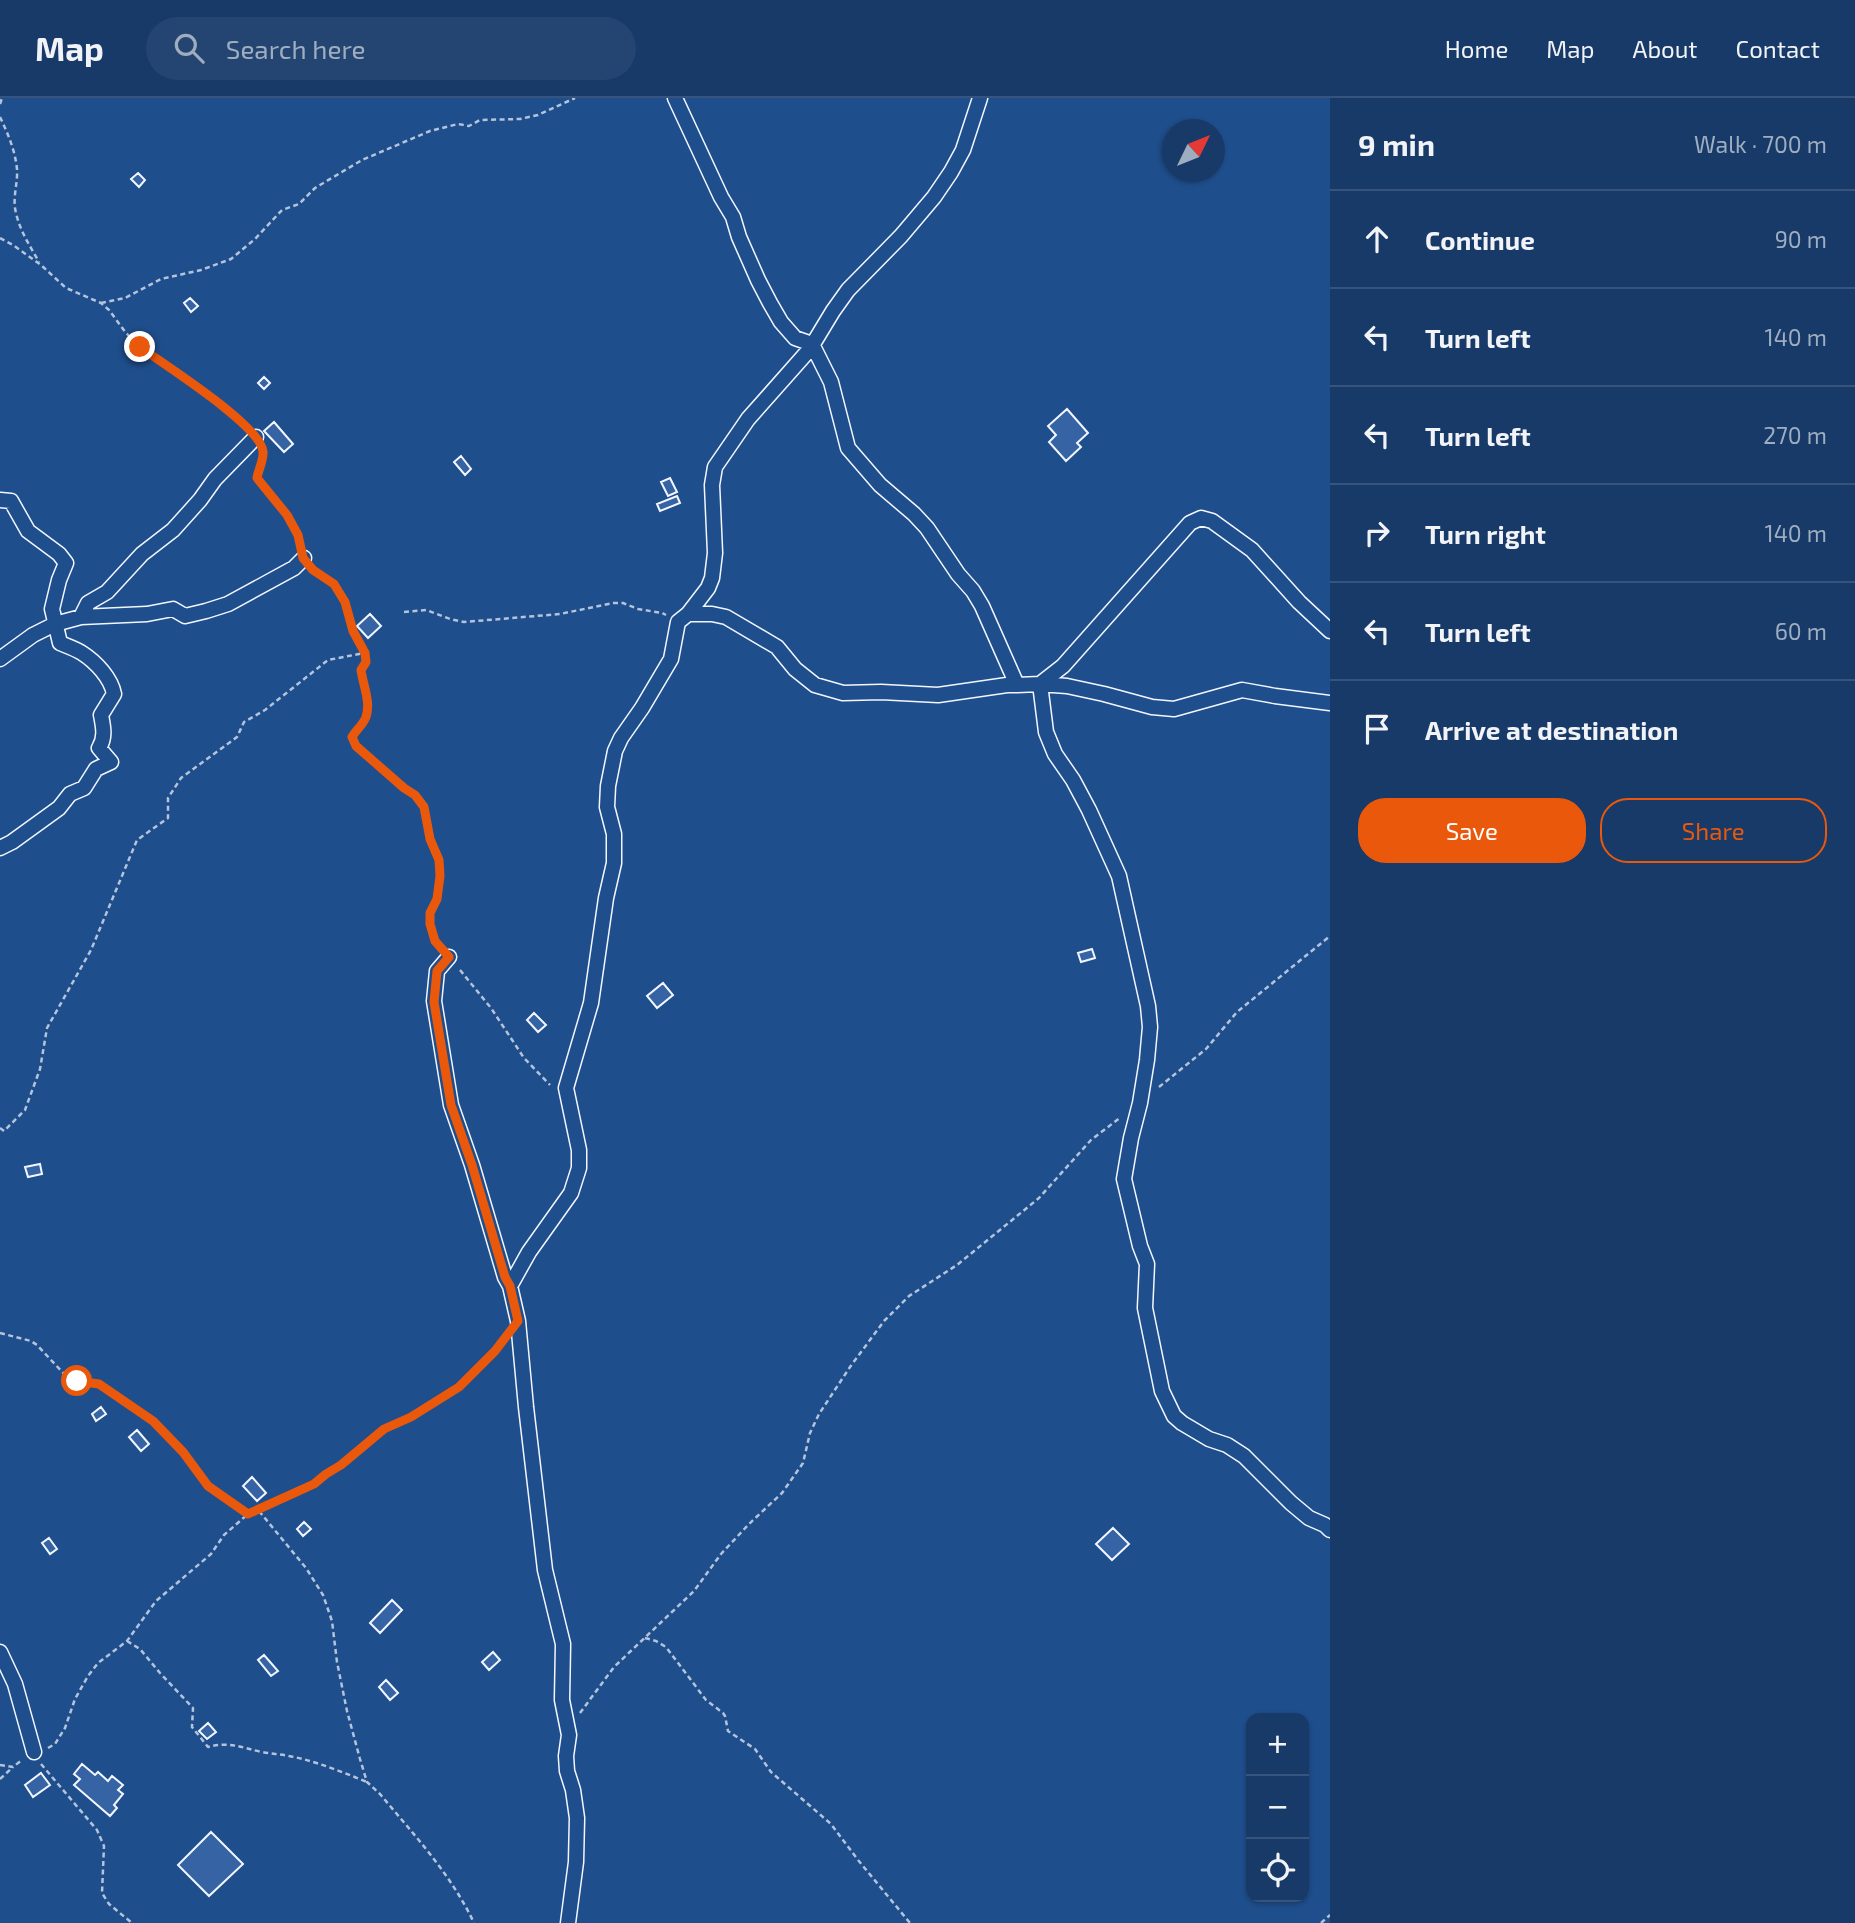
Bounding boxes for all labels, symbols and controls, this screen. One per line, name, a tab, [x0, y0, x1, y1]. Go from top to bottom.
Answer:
search box	[146, 17, 636, 80]
text: Map	[35, 28, 104, 68]
icon: search	[170, 29, 208, 67]
text: Search here	[226, 33, 365, 64]
text: Home	[1445, 34, 1508, 63]
text: Map	[1546, 34, 1594, 63]
text: About	[1632, 34, 1698, 63]
text: Contact	[1736, 34, 1820, 63]
north arrow	[1162, 119, 1225, 182]
text: 9 min	[1358, 126, 1435, 162]
text: Walk · 700 m	[1694, 130, 1827, 158]
icon: ahead	[1358, 220, 1396, 258]
text: Continue	[1425, 224, 1535, 255]
text: 90 m	[1775, 225, 1827, 253]
icon: left	[1358, 318, 1396, 356]
text: Turn left	[1425, 322, 1531, 353]
text: 140 m	[1765, 323, 1827, 351]
route end	[124, 331, 155, 362]
icon: left	[1358, 416, 1396, 454]
text: Turn left	[1425, 420, 1531, 451]
text: 270 m	[1763, 421, 1827, 449]
icon: right	[1358, 514, 1396, 552]
text: Turn right	[1425, 518, 1546, 549]
text: 140 m	[1765, 519, 1827, 547]
icon: left	[1358, 612, 1396, 650]
text: Turn left	[1425, 616, 1531, 647]
text: 60 m	[1775, 617, 1827, 645]
icon: arrive	[1358, 710, 1396, 748]
text: Arrive at destination	[1425, 714, 1678, 745]
button: Save	[1358, 798, 1586, 863]
button: Share	[1600, 798, 1827, 863]
route start	[61, 1365, 92, 1396]
map controls	[1246, 1713, 1309, 1902]
button: +	[1246, 1713, 1309, 1776]
button: −	[1246, 1776, 1309, 1839]
button: locate	[1246, 1839, 1309, 1902]

